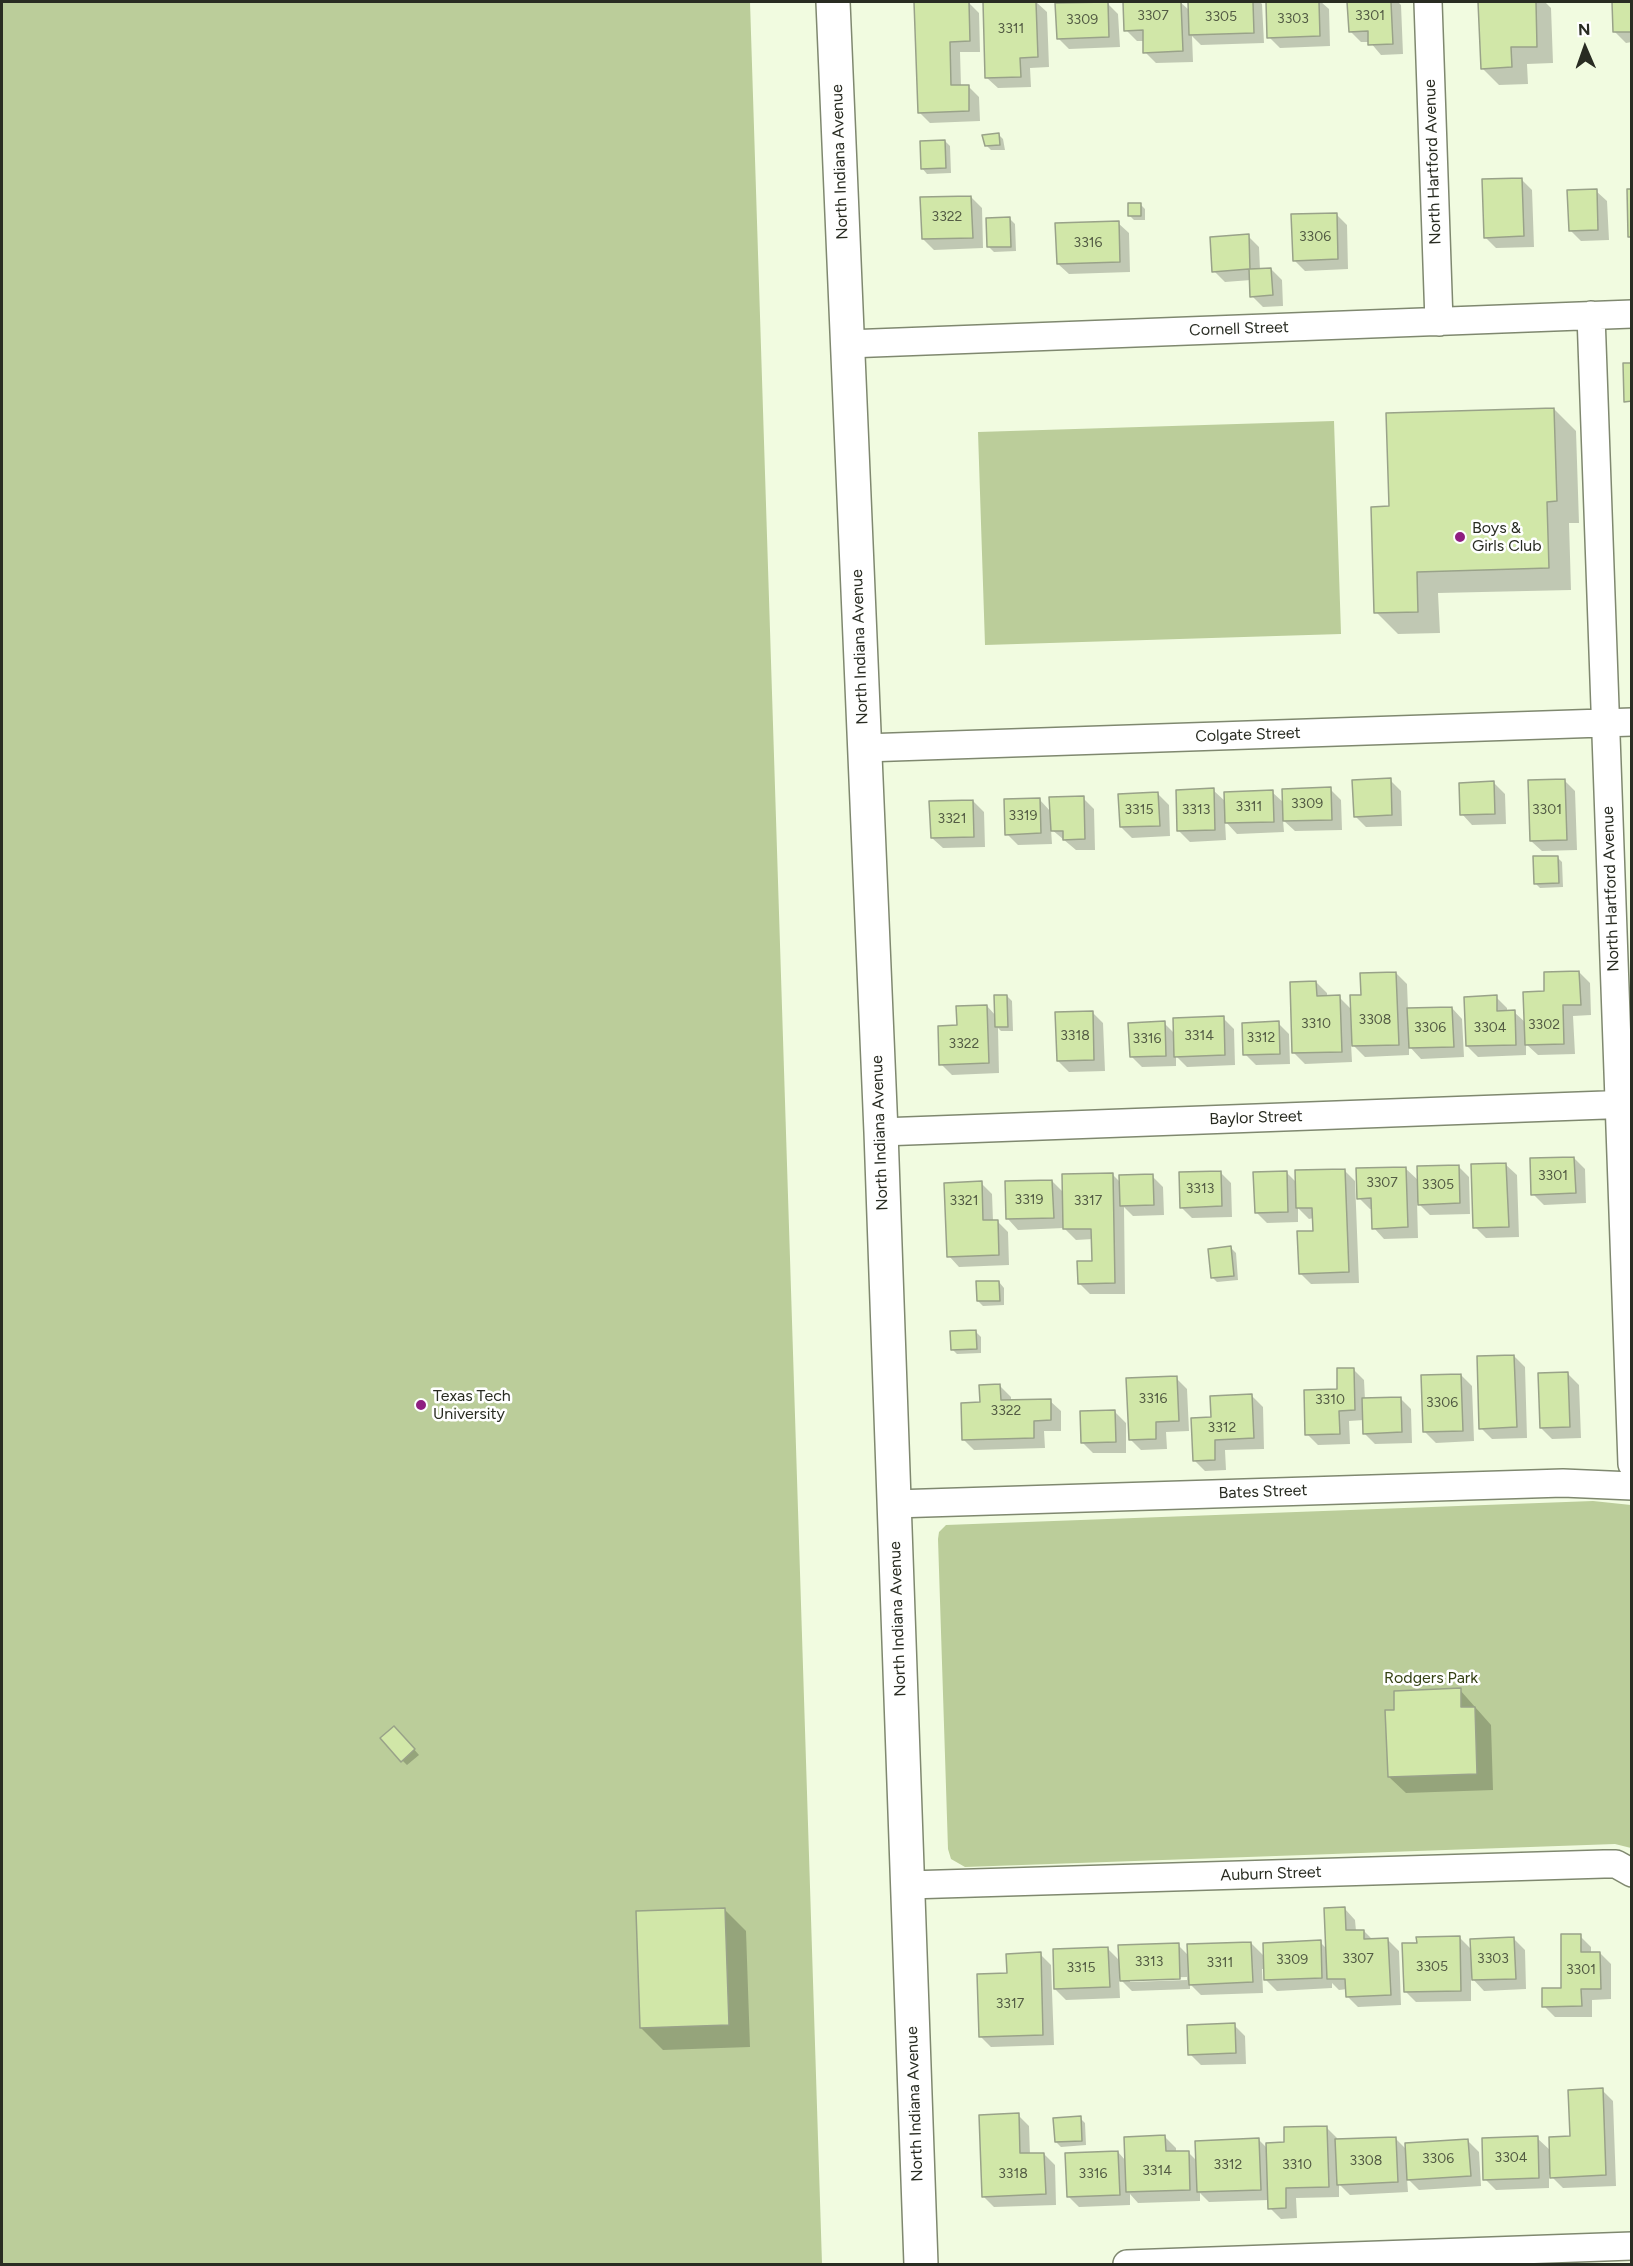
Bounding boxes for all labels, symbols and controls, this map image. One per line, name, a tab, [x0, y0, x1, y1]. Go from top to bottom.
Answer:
house number: 3307	[1137, 8, 1169, 24]
house number: 3301	[1355, 8, 1385, 24]
house number: 3305	[1205, 9, 1237, 25]
house number: 3303	[1277, 11, 1309, 27]
house number: 3309	[1066, 12, 1098, 28]
north arrow	[1555, 18, 1615, 78]
text: N	[1578, 20, 1591, 39]
house number: 3311	[998, 21, 1024, 37]
street label: North Hartford Avenue	[1421, 79, 1445, 245]
street label: North Indiana Avenue	[828, 84, 852, 240]
house number: 3322	[932, 209, 962, 225]
house number: 3306	[1299, 229, 1331, 245]
house number: 3316	[1074, 235, 1102, 251]
street label: Cornell Street	[1189, 318, 1289, 340]
place label: Boys & Girls Club	[1472, 518, 1542, 556]
marker: Boys & Girls Club	[1453, 530, 1467, 544]
street label: North Indiana Avenue	[848, 569, 872, 725]
street label: Colgate Street	[1195, 724, 1301, 746]
house number: 3309	[1291, 796, 1323, 812]
house number: 3311	[1236, 799, 1262, 815]
house number: 3315	[1124, 802, 1154, 818]
house number: 3313	[1182, 802, 1210, 818]
house number: 3301	[1532, 802, 1562, 818]
street label: North Hartford Avenue	[1599, 806, 1623, 972]
house number: 3319	[1009, 808, 1037, 824]
house number: 3321	[938, 811, 966, 827]
house number: 3308	[1359, 1012, 1391, 1028]
house number: 3310	[1301, 1016, 1331, 1032]
house number: 3302	[1528, 1017, 1560, 1033]
house number: 3306	[1414, 1020, 1446, 1036]
house number: 3304	[1474, 1020, 1506, 1036]
house number: 3318	[1060, 1028, 1090, 1044]
house number: 3314	[1184, 1028, 1214, 1044]
house number: 3312	[1247, 1030, 1275, 1046]
house number: 3316	[1133, 1031, 1161, 1047]
house number: 3322	[949, 1036, 979, 1052]
street label: North Indiana Avenue	[868, 1055, 892, 1211]
street label: Baylor Street	[1209, 1107, 1303, 1129]
house number: 3301	[1538, 1168, 1568, 1184]
house number: 3307	[1366, 1175, 1398, 1191]
house number: 3305	[1422, 1177, 1454, 1193]
house number: 3313	[1186, 1181, 1214, 1197]
house number: 3319	[1015, 1192, 1043, 1208]
house number: 3321	[950, 1193, 978, 1209]
house number: 3317	[1074, 1193, 1102, 1209]
place label: Texas Tech University	[433, 1386, 511, 1424]
house number: 3316	[1139, 1391, 1167, 1407]
house number: 3310	[1315, 1392, 1345, 1408]
house number: 3306	[1426, 1395, 1458, 1411]
marker: Texas Tech University	[414, 1398, 428, 1412]
house number: 3322	[991, 1403, 1021, 1419]
house number: 3312	[1208, 1420, 1236, 1436]
street label: Bates Street	[1218, 1481, 1308, 1503]
street label: North Indiana Avenue	[886, 1541, 910, 1697]
park label: Rodgers Park	[1384, 1668, 1478, 1688]
street label: Auburn Street	[1220, 1863, 1322, 1885]
house number: 3307	[1342, 1951, 1374, 1967]
house number: 3303	[1477, 1951, 1509, 1967]
house number: 3309	[1276, 1952, 1308, 1968]
house number: 3313	[1135, 1954, 1163, 1970]
house number: 3311	[1207, 1955, 1233, 1971]
house number: 3305	[1416, 1959, 1448, 1975]
house number: 3315	[1066, 1960, 1096, 1976]
house number: 3301	[1566, 1962, 1596, 1978]
house number: 3317	[996, 1996, 1024, 2012]
street label: North Indiana Avenue	[903, 2026, 927, 2182]
house number: 3304	[1495, 2150, 1527, 2166]
house number: 3306	[1422, 2151, 1454, 2167]
house number: 3308	[1350, 2153, 1382, 2169]
house number: 3312	[1214, 2157, 1242, 2173]
house number: 3310	[1282, 2157, 1312, 2173]
house number: 3314	[1142, 2163, 1172, 2179]
house number: 3318	[998, 2166, 1028, 2182]
house number: 3316	[1079, 2166, 1107, 2182]

